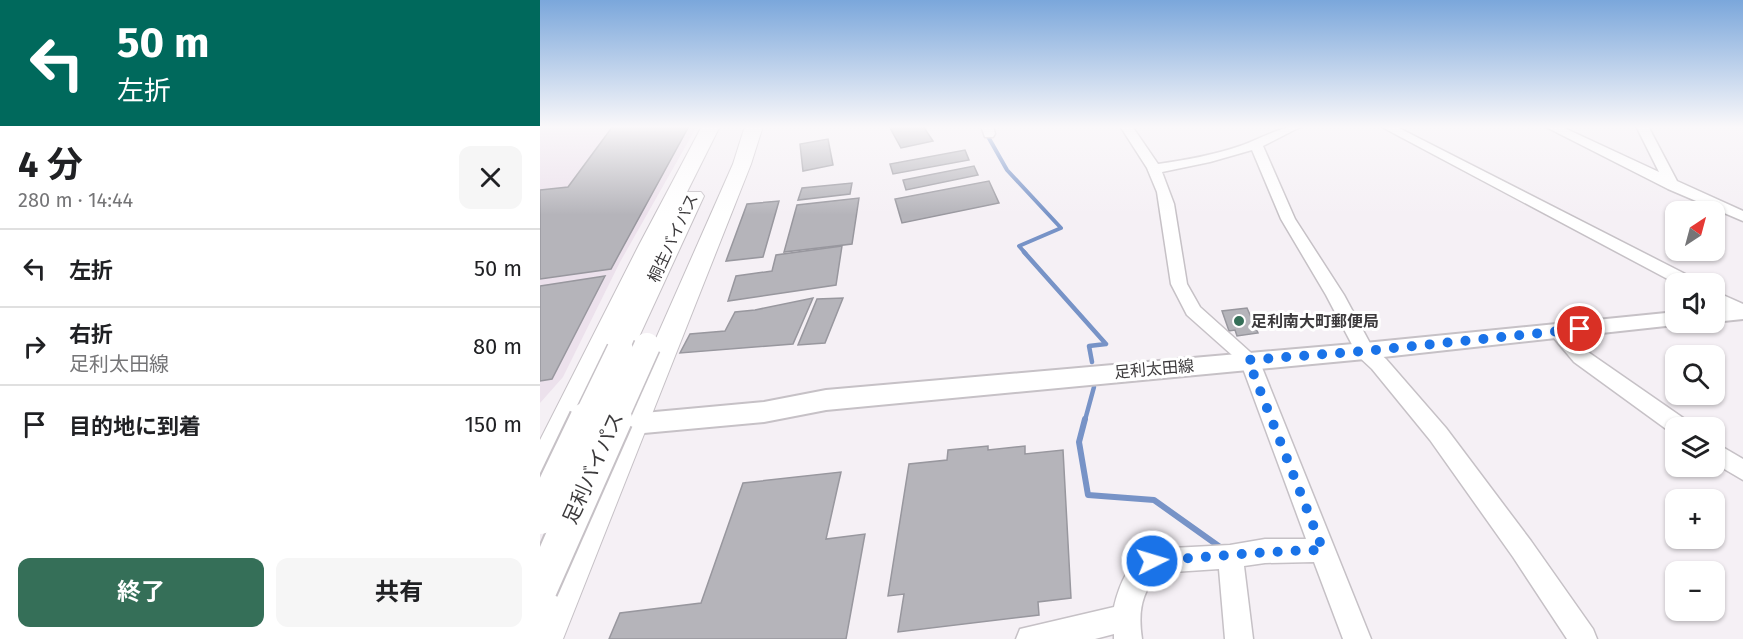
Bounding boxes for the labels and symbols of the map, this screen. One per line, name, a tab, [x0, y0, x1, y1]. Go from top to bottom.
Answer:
street label: 桐生バイパス	[644, 191, 702, 285]
north arrow	[1665, 201, 1725, 261]
pin	[1554, 303, 1605, 354]
place label: 足利南大町郵便局	[1251, 312, 1379, 331]
marker: 足利南大町郵便局	[1232, 314, 1246, 328]
street label: 足利太田線	[1113, 356, 1195, 382]
street label: 足利バイパス	[558, 408, 628, 528]
position arrow	[1120, 529, 1184, 593]

